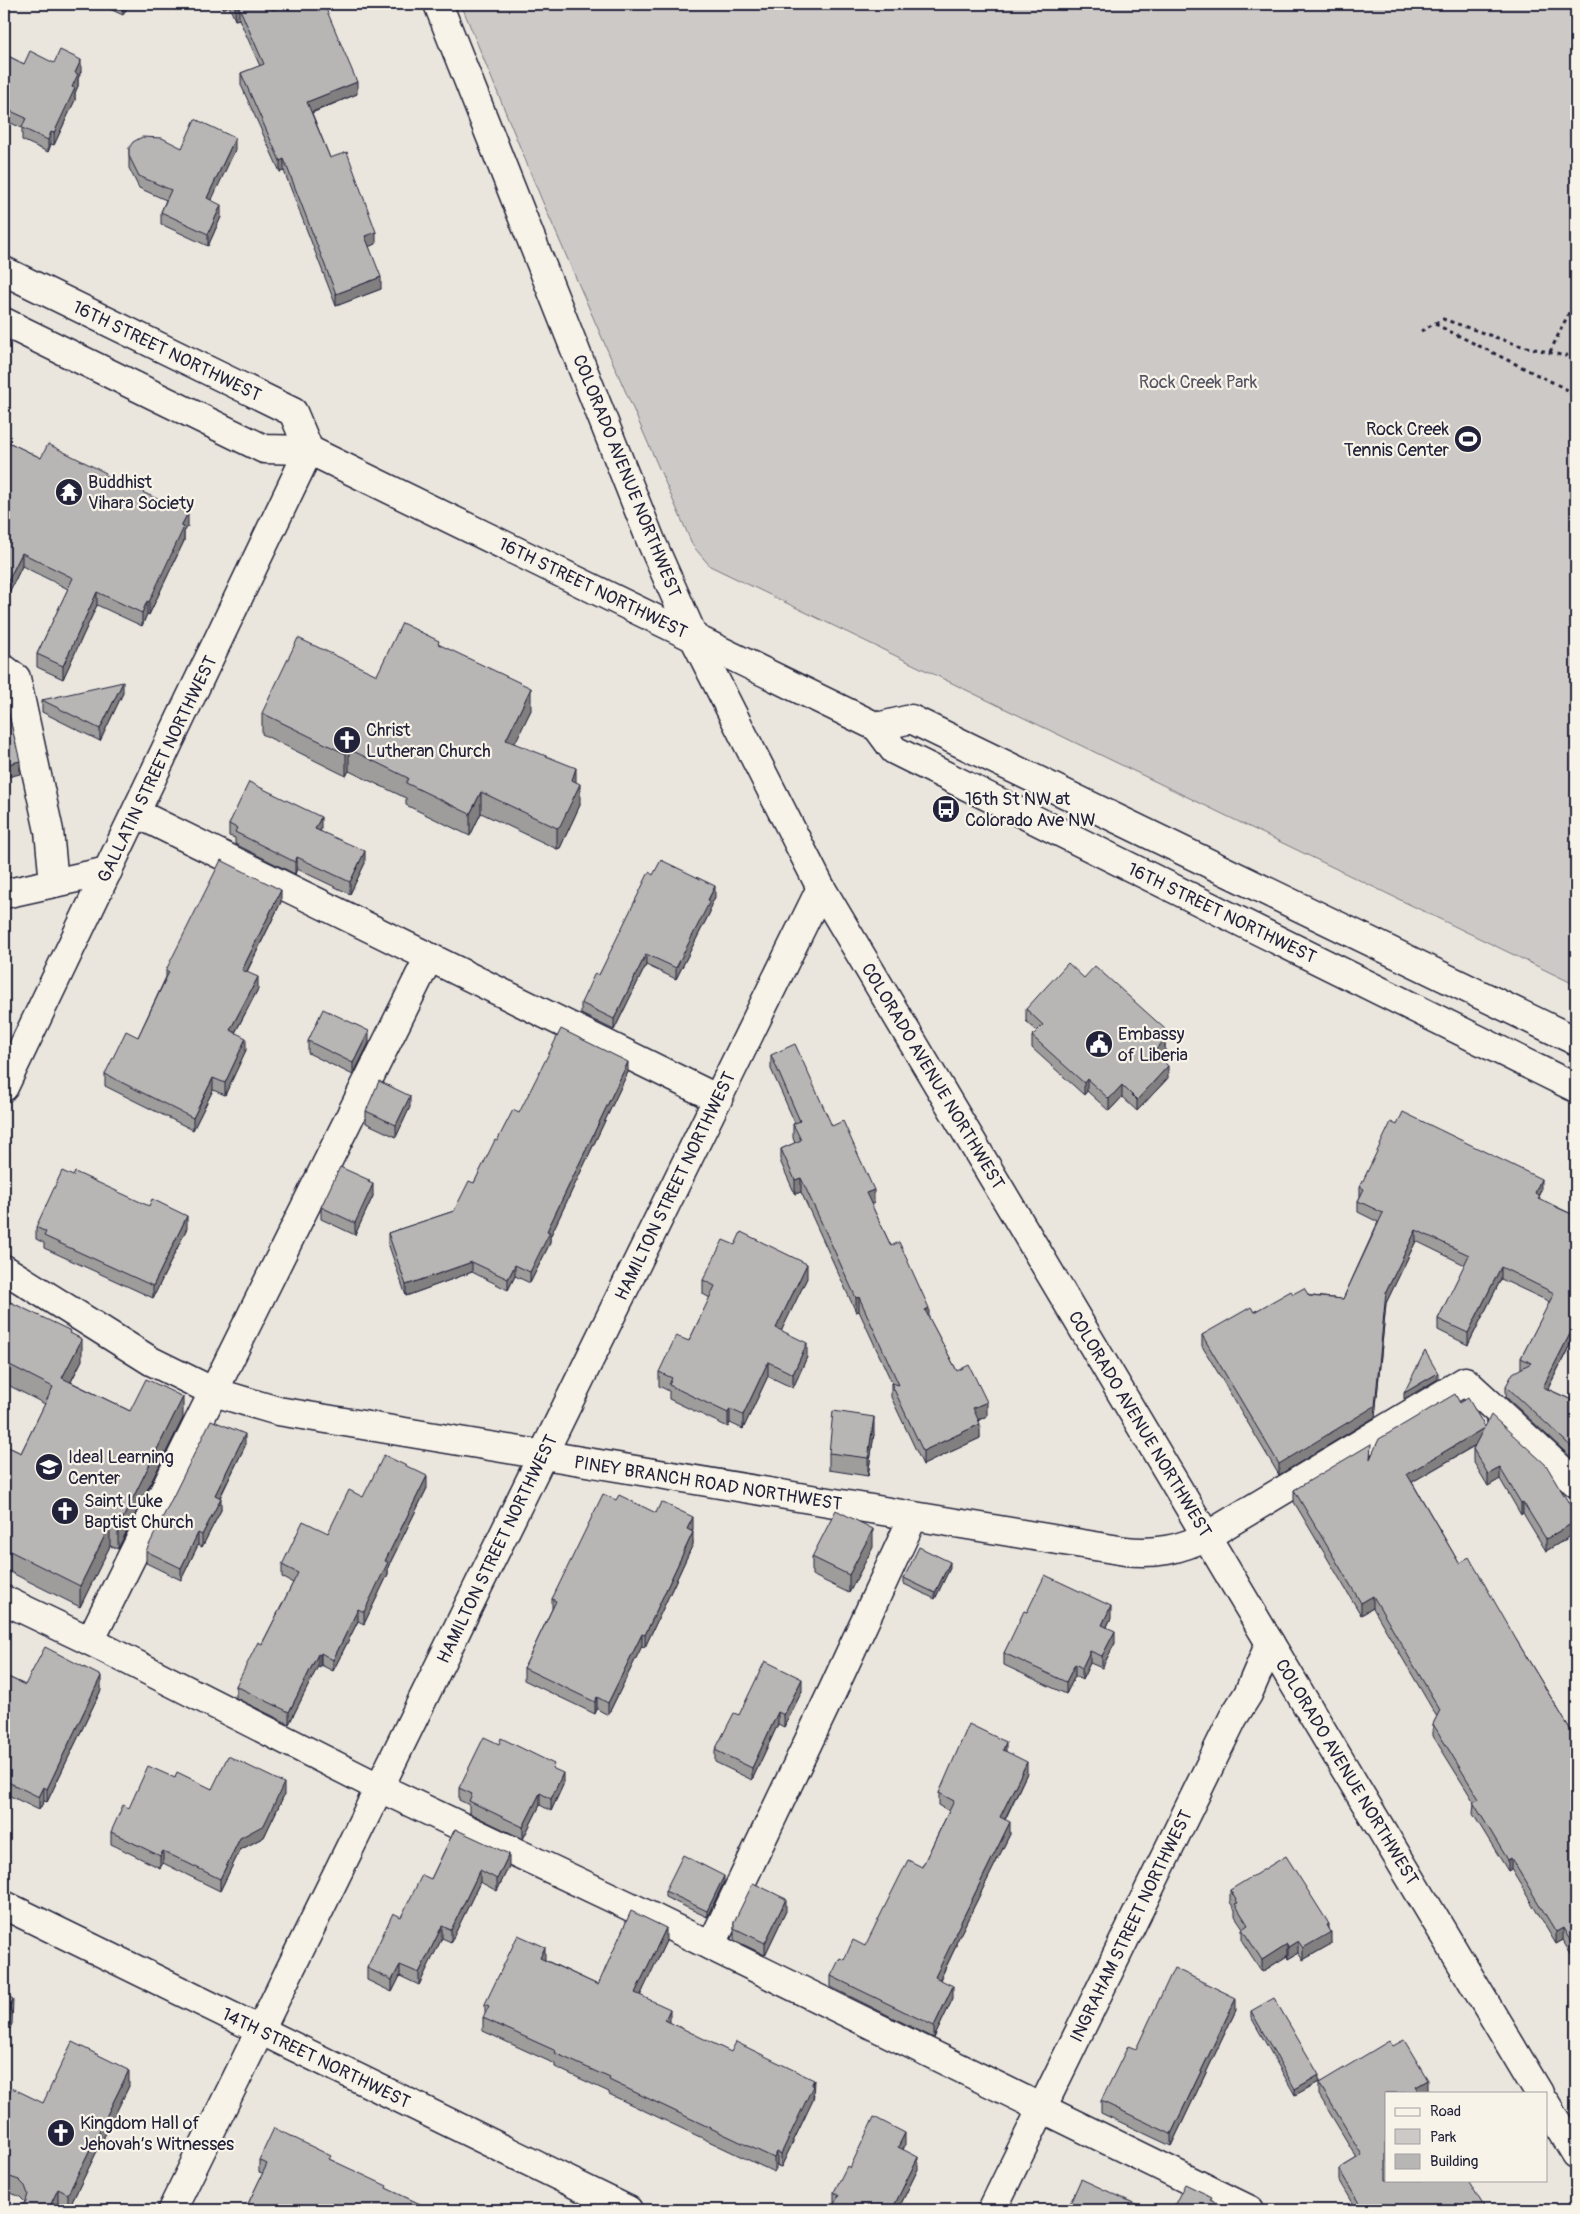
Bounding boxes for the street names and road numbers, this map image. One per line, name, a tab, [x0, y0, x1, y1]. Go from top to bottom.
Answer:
street label: 16TH STREET NORTHWEST	[69, 296, 265, 407]
street label: COLORADO AVENUE NORTHWEST	[567, 351, 686, 601]
street label: 16TH STREET NORTHWEST	[495, 533, 691, 644]
street label: GALLATIN STREET NORTHWEST	[92, 652, 222, 886]
street label: 16TH STREET NORTHWEST	[1124, 858, 1320, 969]
street label: COLORADO AVENUE NORTHWEST	[856, 959, 1009, 1194]
street label: HAMILTON STREET NORTHWEST	[610, 1068, 741, 1304]
street label: COLORADO AVENUE NORTHWEST	[1063, 1307, 1216, 1542]
street label: HAMILTON STREET NORTHWEST	[432, 1431, 563, 1667]
street label: PINEY BRANCH ROAD NORTHWEST	[572, 1451, 844, 1516]
street label: COLORADO AVENUE NORTHWEST	[1270, 1655, 1423, 1890]
street label: INGRAHAM STREET NORTHWEST	[1065, 1806, 1198, 2046]
street label: 14TH STREET NORTHWEST	[218, 2003, 414, 2114]

